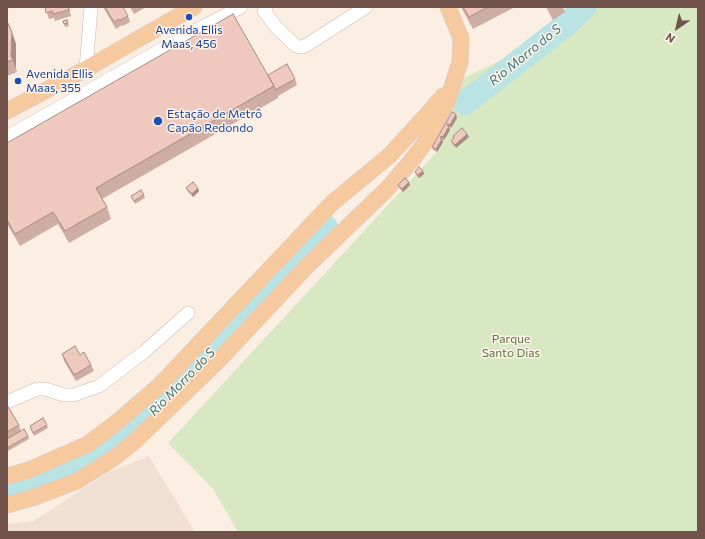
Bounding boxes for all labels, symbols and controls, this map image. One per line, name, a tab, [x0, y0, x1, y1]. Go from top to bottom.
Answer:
north arrow	[657, 8, 697, 48]
marker: Avenida Ellis Maas, 456	[184, 12, 194, 22]
water label: Rio Morro do S	[486, 21, 564, 89]
place label: Avenida Ellis Maas, 456	[155, 23, 223, 51]
text: N	[663, 31, 677, 46]
place label: Avenida Ellis Maas, 355	[26, 67, 93, 95]
marker: Avenida Ellis Maas, 355	[13, 76, 23, 86]
place label: Estação de Metrô Capão Redondo	[167, 107, 262, 135]
marker: Estação de Metrô Capão Redondo	[152, 115, 164, 127]
park label: Parque Santo Dias	[482, 332, 540, 360]
water label: Rio Morro do S	[146, 345, 218, 419]

